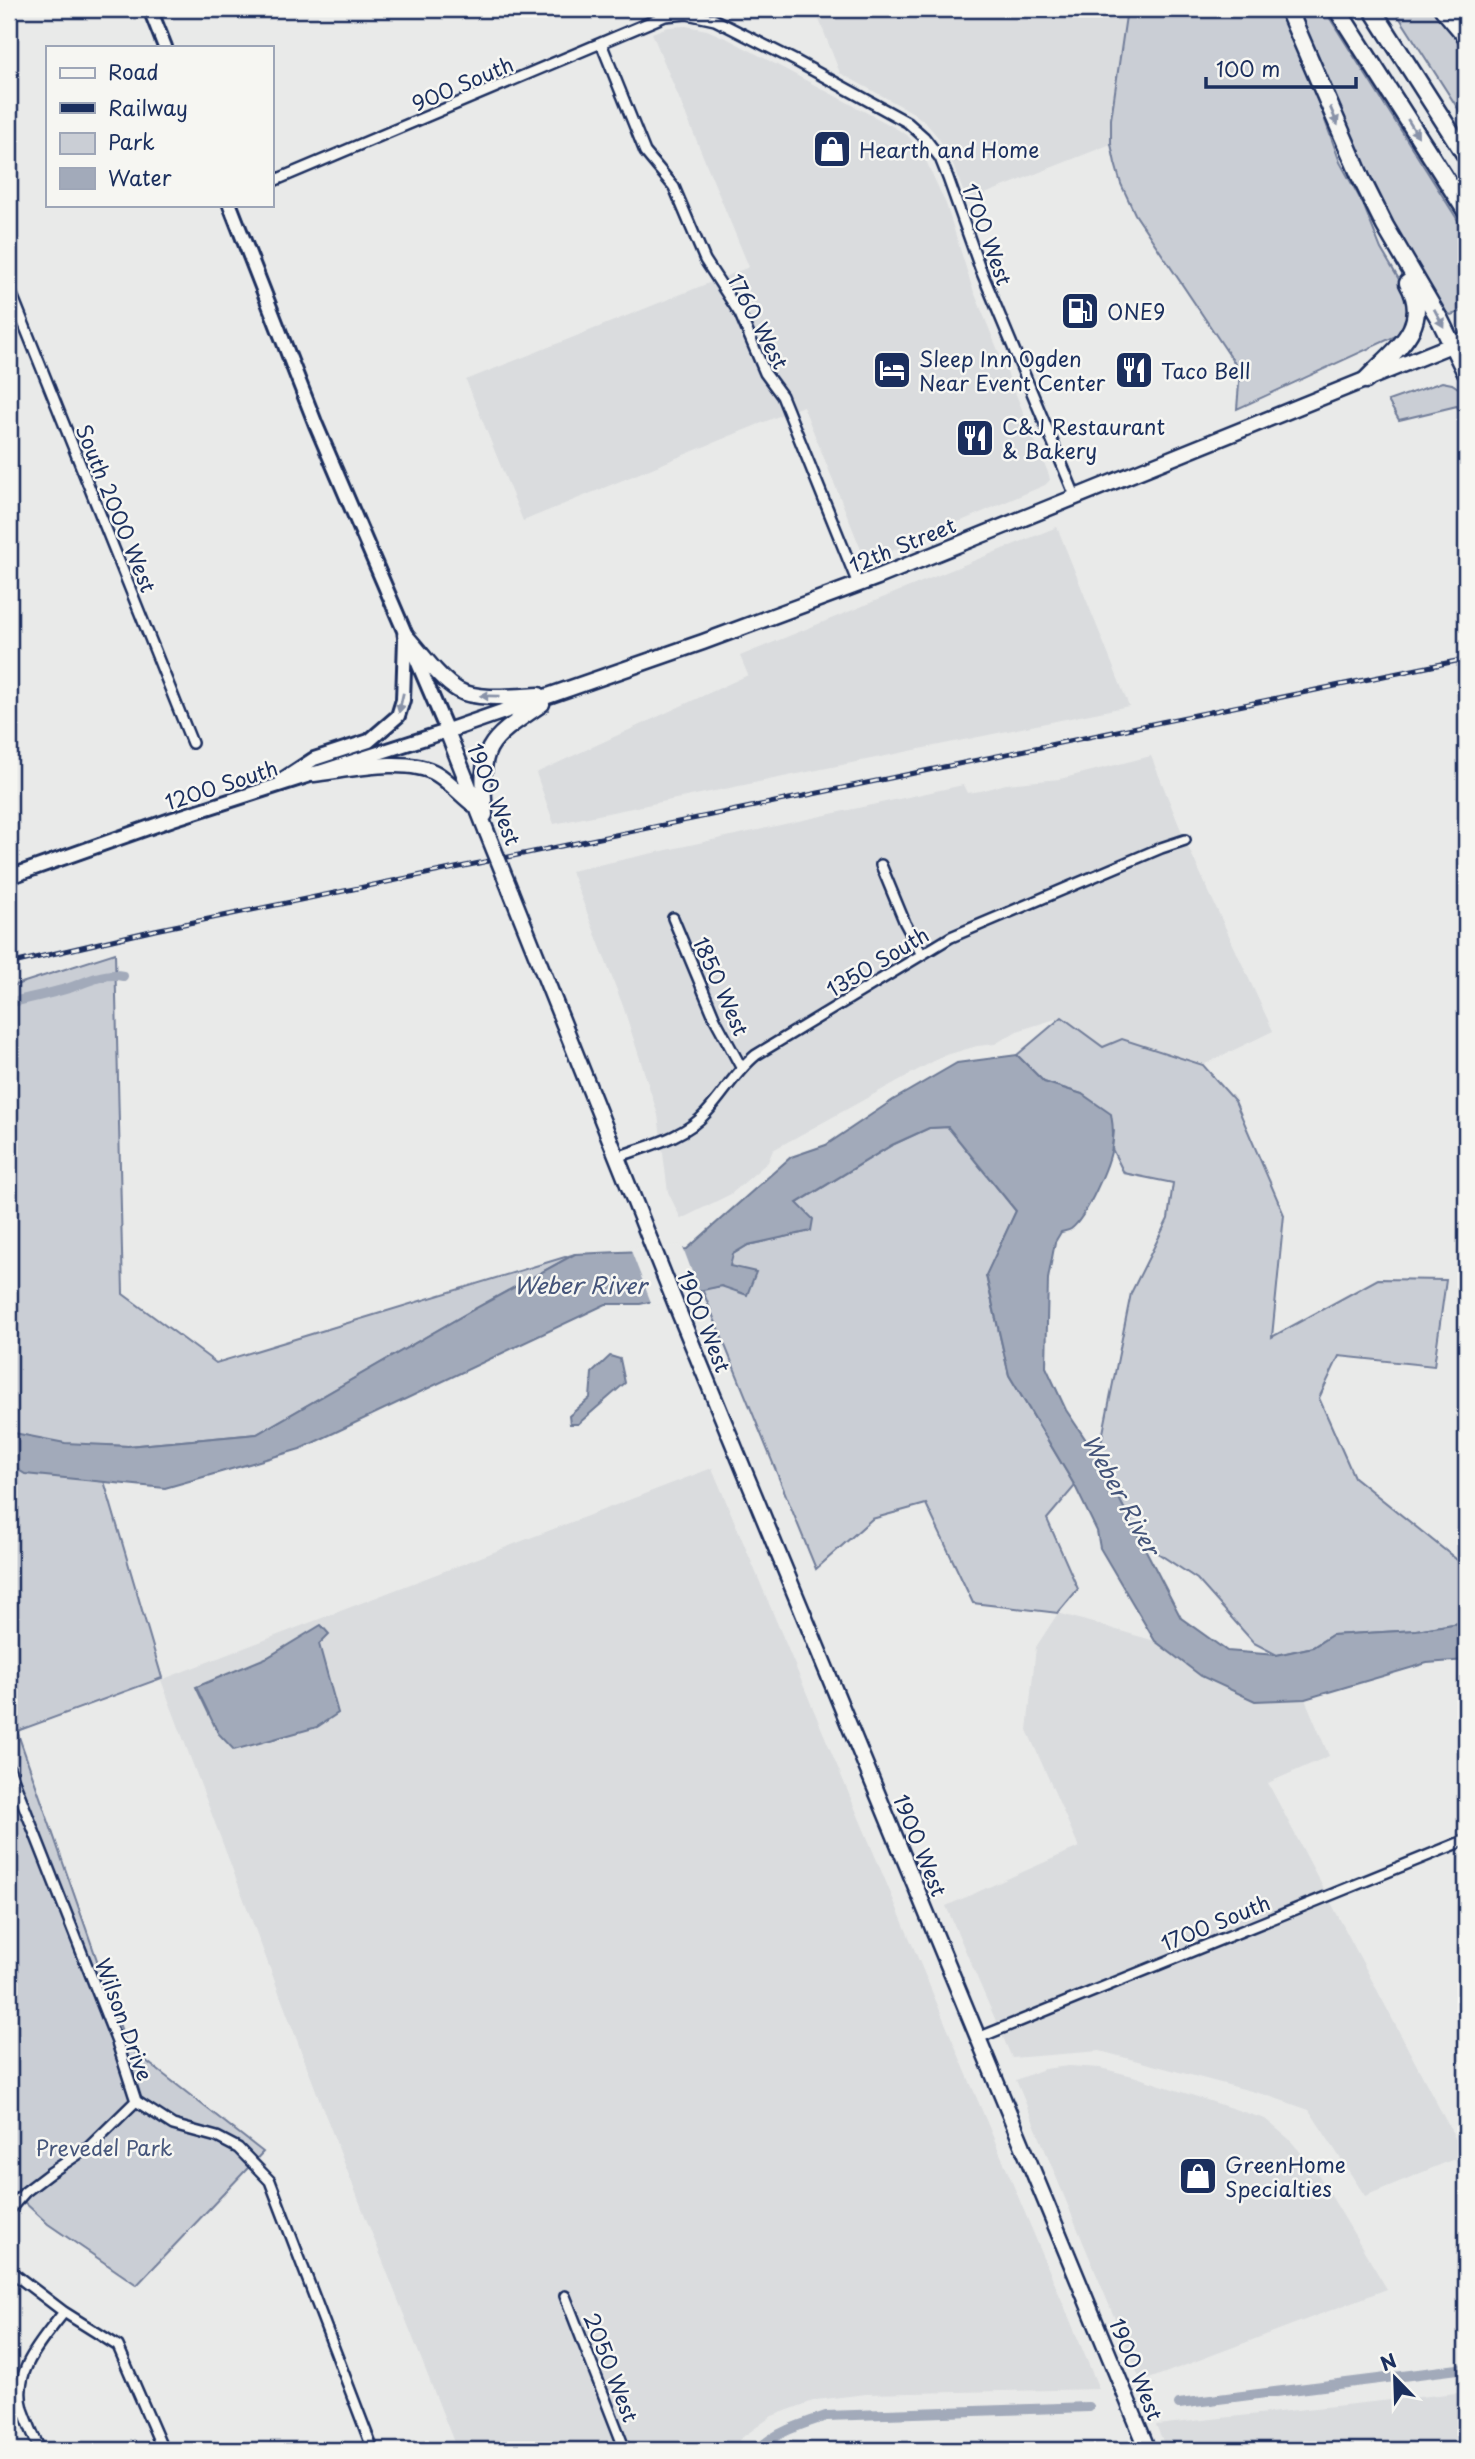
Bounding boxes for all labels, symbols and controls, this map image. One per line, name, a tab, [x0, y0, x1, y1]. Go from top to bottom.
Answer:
legend	[46, 46, 273, 206]
scale bar	[1206, 46, 1356, 90]
street label: 900 South	[406, 47, 518, 119]
text: 100 m	[1216, 52, 1280, 84]
text: Road	[108, 55, 159, 87]
text: Railway	[108, 91, 188, 123]
one-way arrow	[1329, 106, 1340, 127]
one-way arrow	[1407, 119, 1420, 138]
text: Park	[108, 125, 155, 157]
shop icon: Hearth and Home	[811, 128, 853, 170]
place label: Hearth and Home	[859, 133, 1039, 165]
text: Water	[108, 161, 172, 193]
street label: 1700 West	[955, 178, 1021, 290]
street label: 1760 West	[720, 268, 798, 374]
fuel station icon: ONE9	[1059, 290, 1101, 332]
place label: ONE9	[1107, 295, 1165, 327]
one-way arrow	[1433, 308, 1444, 328]
place label: Sleep Inn Ogden Near Event Center	[919, 342, 1105, 398]
hotel icon: Sleep Inn Ogden Near Event Center	[871, 349, 913, 391]
restaurant icon: Taco Bell	[1113, 349, 1155, 391]
place label: Taco Bell	[1161, 354, 1250, 386]
place label: C&J Restaurant & Bakery	[1002, 410, 1165, 466]
restaurant icon: C&J Restaurant & Bakery	[954, 417, 996, 459]
street label: South 2000 West	[69, 419, 165, 597]
street label: 12th Street	[844, 508, 960, 580]
one-way arrow	[478, 690, 500, 701]
one-way arrow	[395, 692, 406, 714]
street label: 1900 West	[460, 738, 530, 850]
street label: 1200 South	[161, 751, 281, 817]
street label: 1350 South	[820, 918, 934, 1004]
street label: 1850 West	[686, 931, 758, 1041]
street label: 1900 West	[670, 1265, 740, 1377]
water label: Weber River	[513, 1267, 650, 1302]
water label: Weber River	[1074, 1427, 1171, 1564]
street label: 1900 West	[886, 1789, 956, 1901]
street label: 1700 South	[1156, 1886, 1274, 1958]
street label: Wilson Drive	[88, 1953, 162, 2085]
park label: Prevedel Park	[35, 2131, 173, 2163]
place label: GreenHome Specialties	[1225, 2148, 1346, 2204]
shop icon: GreenHome Specialties	[1177, 2155, 1219, 2197]
street label: 2050 West	[576, 2308, 648, 2426]
street label: 1900 West	[1102, 2313, 1172, 2425]
north arrow	[1360, 2344, 1430, 2414]
text: N	[1376, 2346, 1400, 2377]

